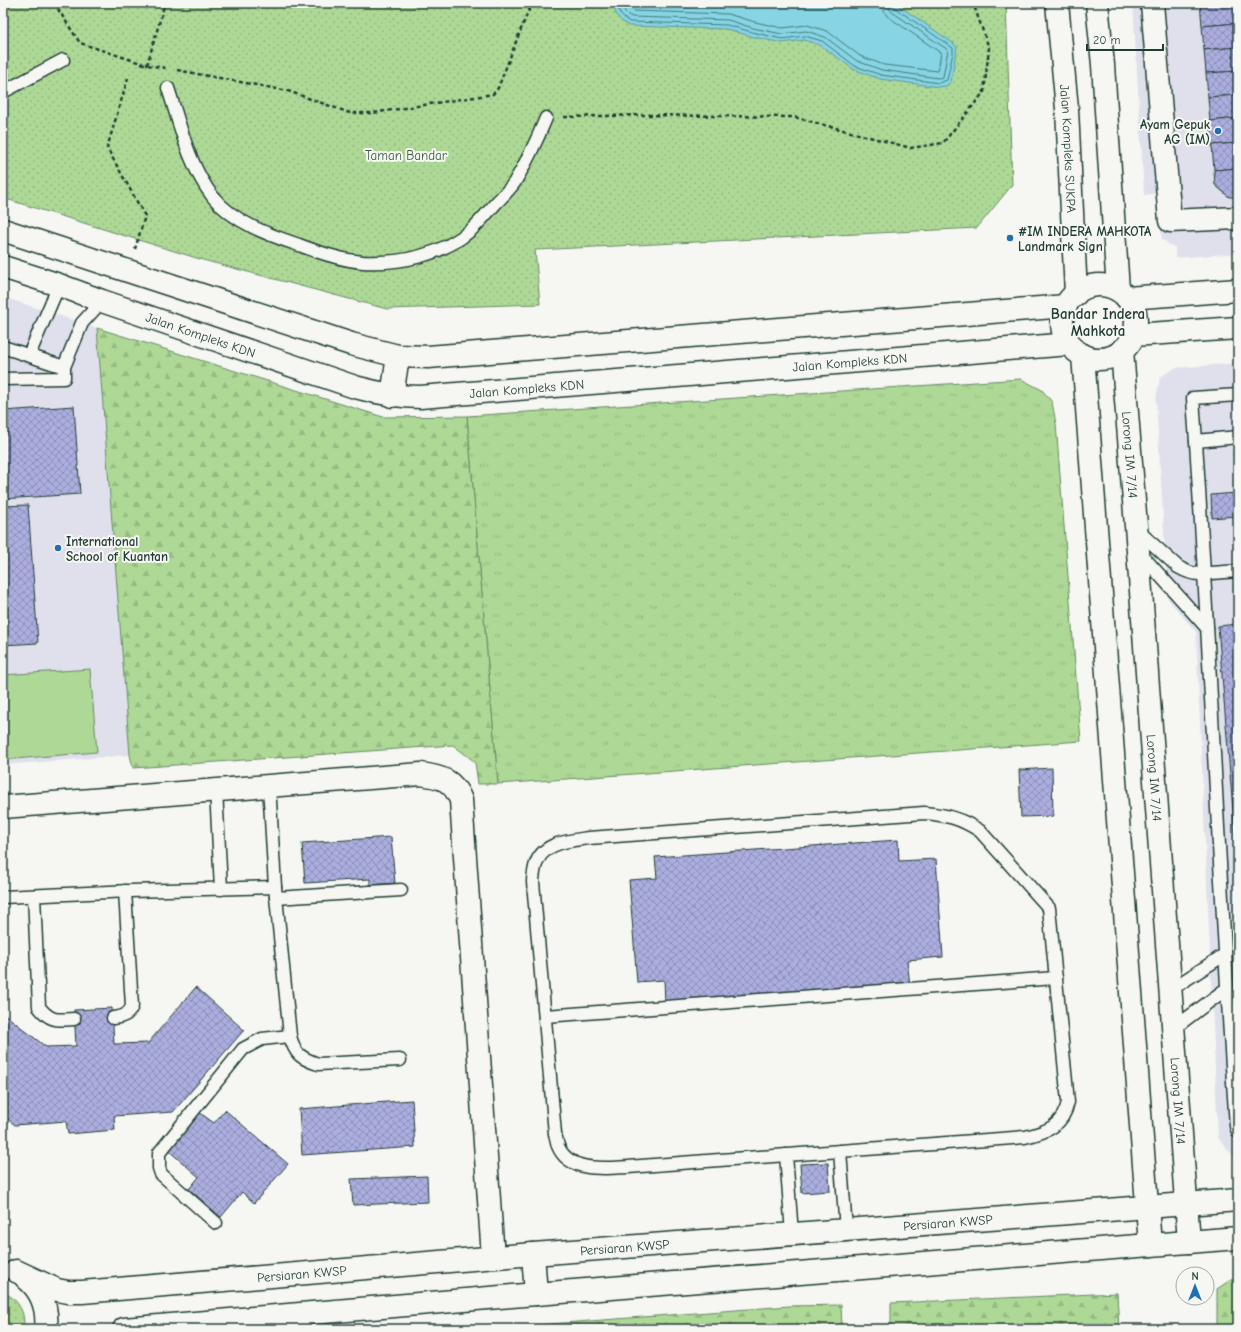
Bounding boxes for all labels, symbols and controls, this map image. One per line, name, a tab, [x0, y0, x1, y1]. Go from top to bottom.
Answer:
scale bar	[1087, 26, 1163, 52]
text: 20 m	[1093, 33, 1121, 47]
street label: Jalan Kompleks SUKPA	[1057, 84, 1079, 214]
place label: Ayam Gepuk AG (IM)	[1140, 117, 1211, 147]
marker: Ayam Gepuk AG (IM)	[1213, 126, 1223, 136]
park label: Taman Bandar	[365, 148, 448, 163]
place label: #IM INDERA MAHKOTA Landmark Sign	[1018, 224, 1152, 254]
marker: #IM INDERA MAHKOTA Landmark Sign	[1005, 233, 1015, 243]
district label: Bandar Indera Mahkota	[1051, 305, 1145, 340]
street label: Jalan Kompleks KDN	[144, 309, 257, 361]
street label: Jalan Kompleks KDN	[792, 350, 908, 375]
street label: Jalan Kompleks KDN	[469, 377, 585, 401]
street label: Lorong IM 7/14	[1119, 411, 1141, 499]
place label: International School of Kuantan	[66, 534, 168, 564]
marker: International School of Kuantan	[53, 543, 63, 553]
street label: Lorong IM 7/14	[1144, 734, 1165, 822]
street label: Lorong IM 7/14	[1167, 1057, 1189, 1145]
street label: Persiaran KWSP	[903, 1212, 993, 1234]
street label: Persiaran KWSP	[579, 1237, 670, 1258]
street label: Persiaran KWSP	[257, 1263, 347, 1285]
north arrow	[1175, 1266, 1215, 1306]
text: N	[1191, 1270, 1199, 1283]

